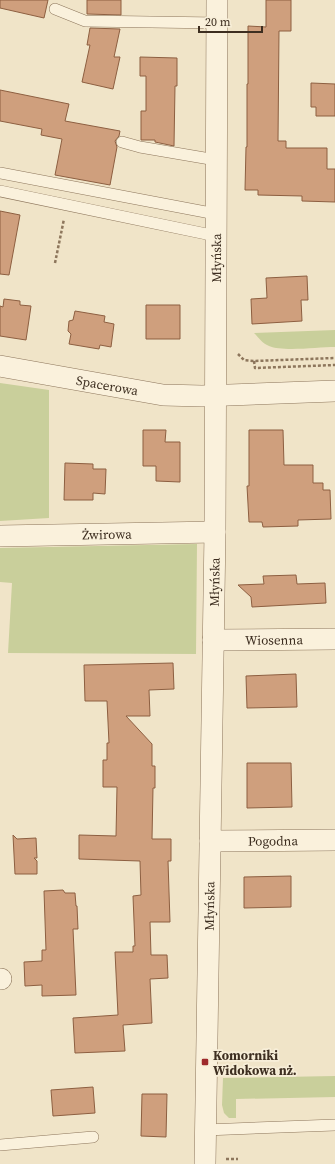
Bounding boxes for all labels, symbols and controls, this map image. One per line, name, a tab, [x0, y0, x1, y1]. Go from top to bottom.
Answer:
scale bar	[199, 8, 262, 34]
text: 20 m	[205, 14, 231, 30]
street label: Młyńska	[207, 233, 225, 283]
street label: Spacerowa	[75, 371, 140, 399]
street label: Żwirowa	[82, 525, 132, 543]
street label: Młyńska	[205, 557, 223, 607]
street label: Wiosenna	[245, 631, 303, 648]
street label: Pogodna	[248, 832, 299, 849]
street label: Młyńska	[200, 881, 218, 931]
place label: Komorniki Widokowa nż.	[213, 1047, 297, 1079]
marker: Komorniki Widokowa nż.	[200, 1057, 210, 1067]

